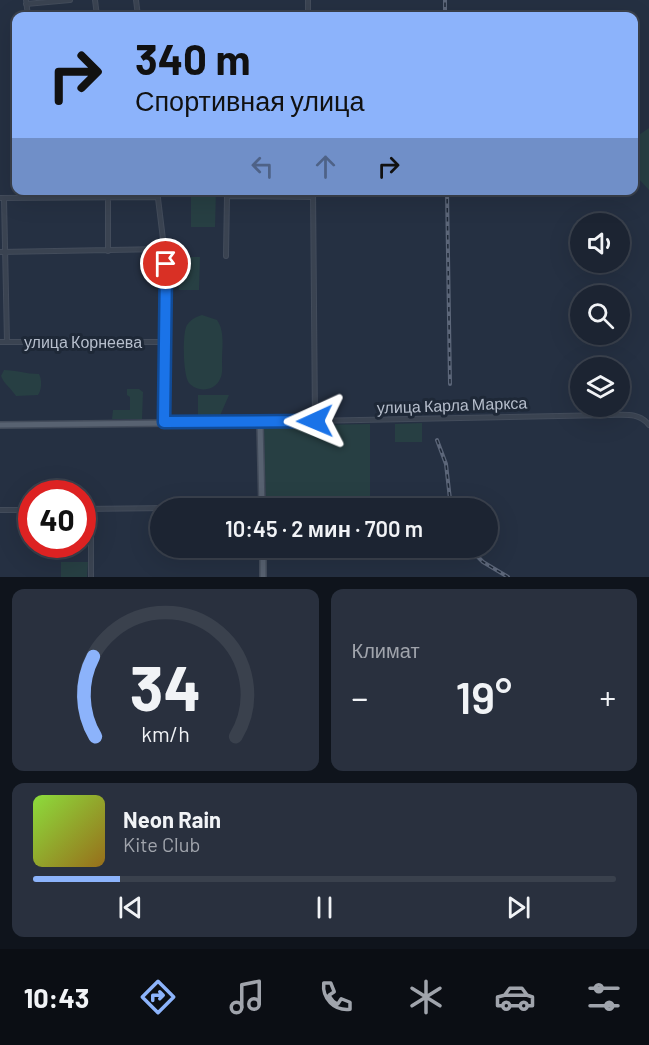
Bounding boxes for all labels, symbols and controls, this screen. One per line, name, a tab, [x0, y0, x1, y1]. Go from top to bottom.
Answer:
text: 340 m	[135, 33, 251, 83]
icon: right	[36, 36, 114, 114]
text: Спортивная улица	[135, 84, 365, 116]
icon: left	[246, 150, 279, 183]
icon: ahead	[309, 150, 342, 183]
icon: right	[372, 150, 405, 183]
map controls	[570, 213, 630, 417]
button: sound	[570, 213, 630, 273]
pin	[140, 238, 191, 289]
icon: arrive	[149, 247, 182, 280]
button: search	[570, 285, 630, 345]
street label: улица Корнеева	[24, 332, 142, 351]
button: layers	[570, 357, 630, 417]
position arrow	[283, 389, 347, 453]
street label: улица Карла Маркса	[376, 392, 528, 417]
speed limit sign: 40	[18, 480, 96, 558]
text: 10:45 · 2 мин · 700 m	[225, 515, 423, 541]
text: Климат	[352, 638, 420, 662]
text: 34	[130, 649, 201, 723]
text: 19°	[455, 669, 512, 723]
text: −	[352, 677, 368, 717]
text: +	[600, 677, 616, 717]
text: km/h	[141, 721, 190, 746]
text: Neon Rain	[123, 806, 221, 832]
text: Kite Club	[123, 832, 200, 856]
icon: previous	[114, 891, 147, 924]
icon: pause	[308, 891, 341, 924]
icon: next	[502, 891, 535, 924]
icon: directions	[137, 976, 179, 1018]
icon: music	[226, 976, 268, 1018]
icon: phone	[315, 976, 357, 1018]
icon: climate	[405, 976, 447, 1018]
icon: car	[494, 976, 536, 1018]
icon: filters	[583, 976, 625, 1018]
text: 10:43	[24, 981, 89, 1013]

